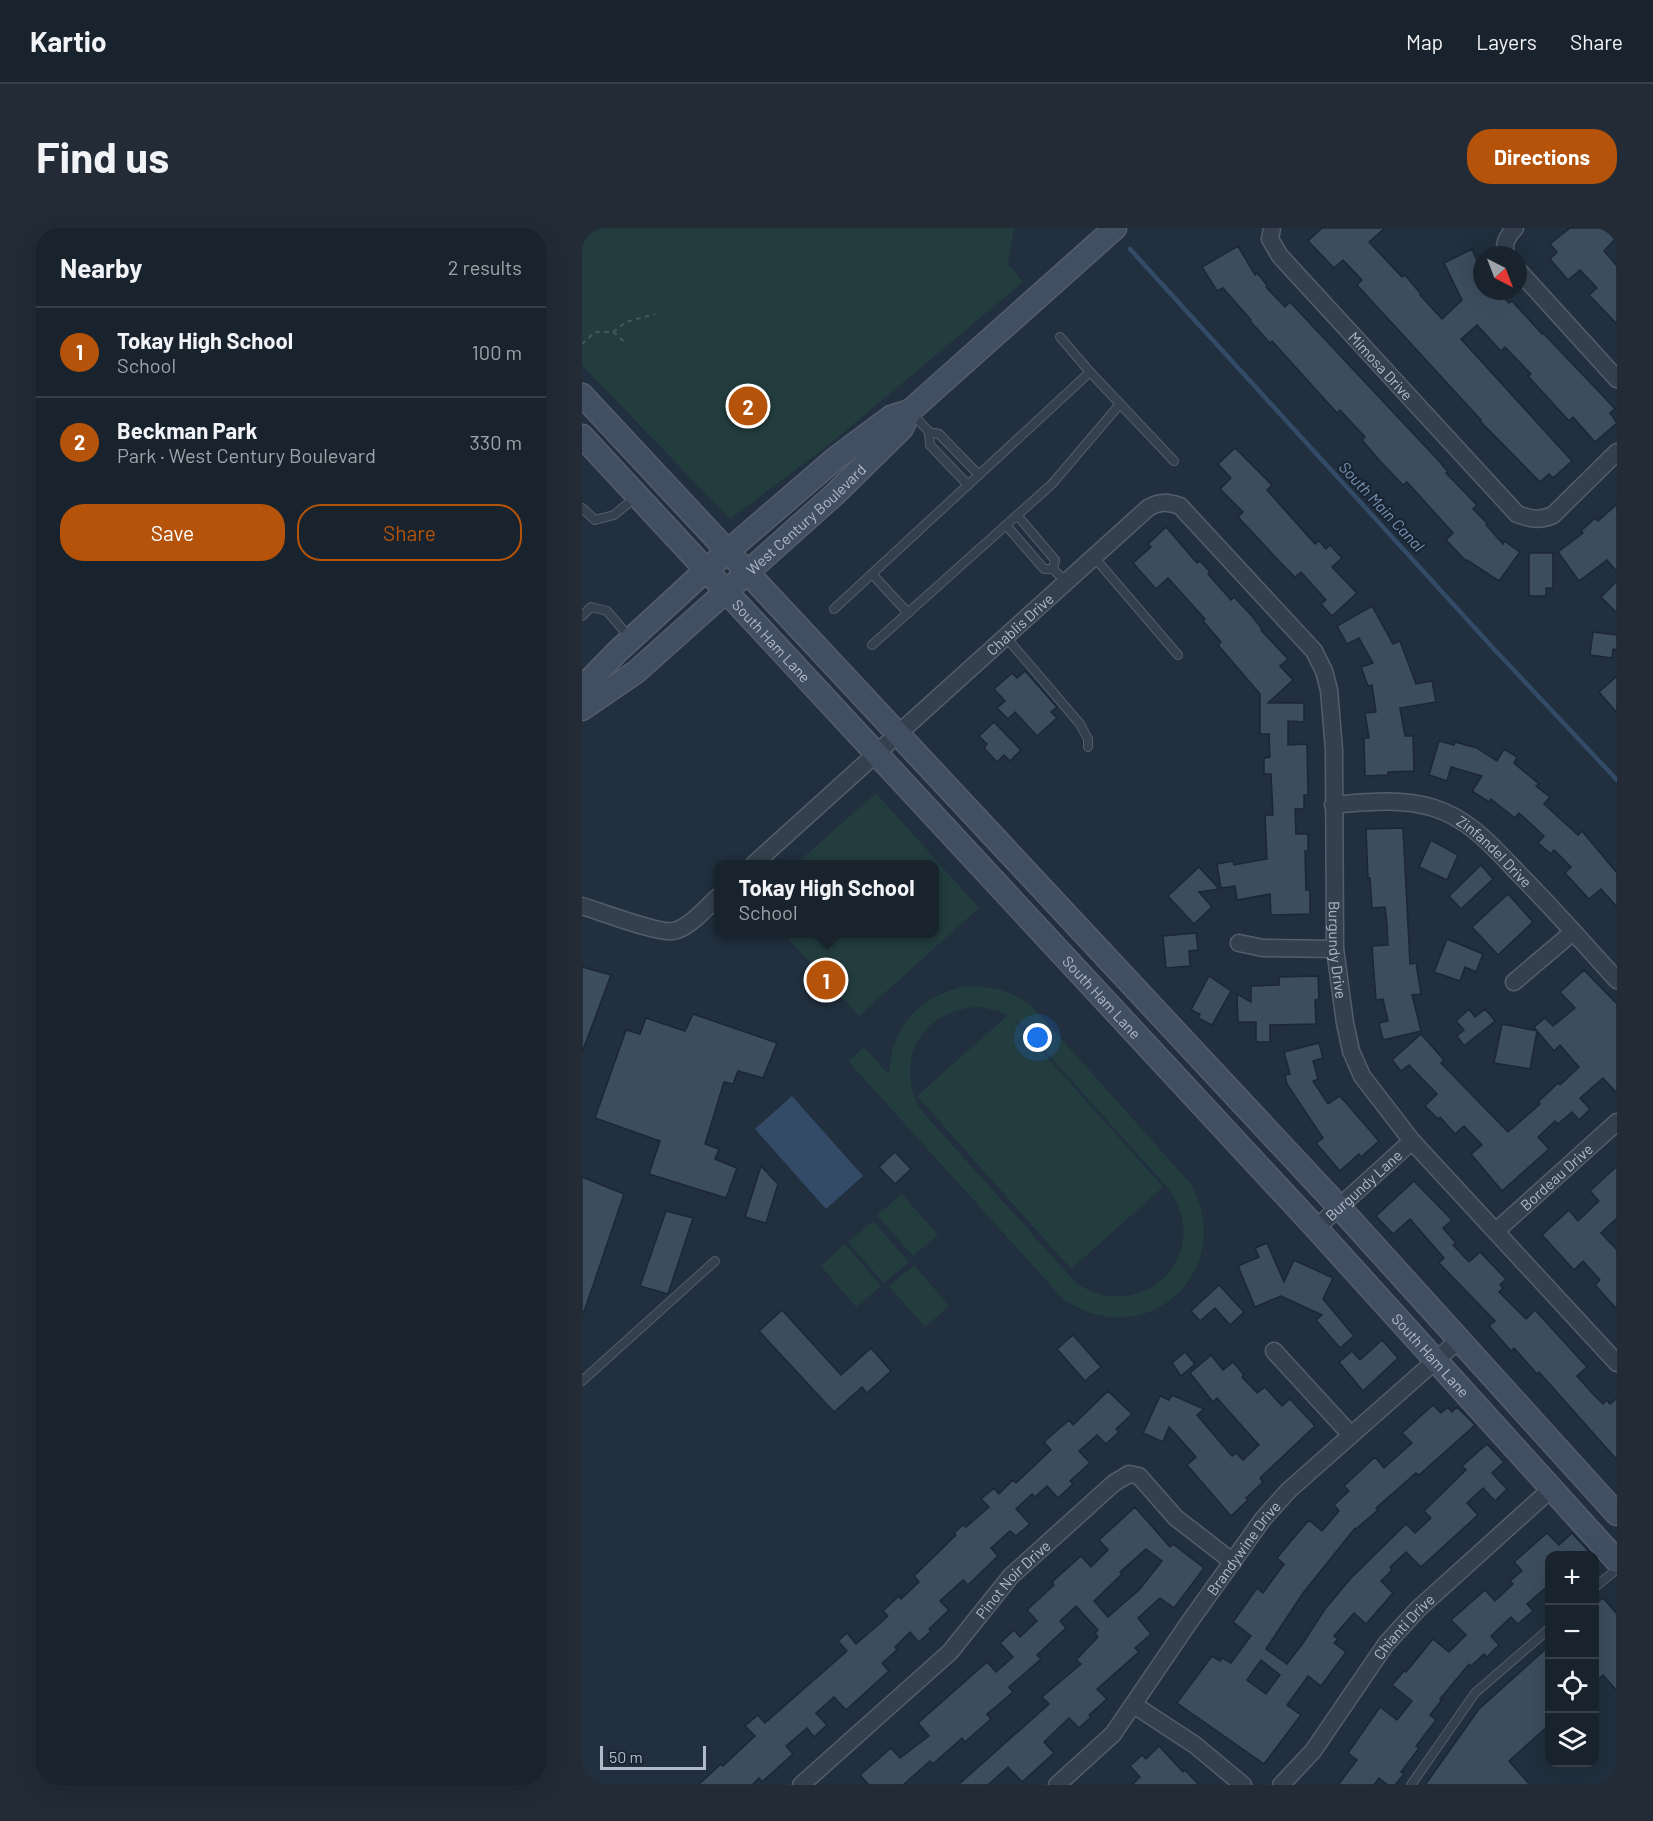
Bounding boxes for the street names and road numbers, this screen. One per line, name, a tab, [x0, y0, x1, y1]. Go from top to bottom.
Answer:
street label: Mimosa Drive	[1345, 328, 1417, 404]
street label: West Century Boulevard	[742, 460, 869, 578]
street label: Chablis Drive	[982, 589, 1057, 659]
street label: South Ham Lane	[729, 595, 815, 686]
street label: Zinfandel Drive	[1454, 811, 1536, 891]
street label: Burgundy Drive	[1326, 901, 1351, 1000]
street label: South Ham Lane	[1059, 952, 1145, 1042]
street label: Bordeau Drive	[1516, 1140, 1596, 1214]
street label: Burgundy Lane	[1321, 1146, 1405, 1224]
street label: South Ham Lane	[1388, 1309, 1473, 1401]
street label: Brandywine Drive	[1203, 1497, 1284, 1599]
street label: Pinot Noir Drive	[972, 1536, 1054, 1622]
street label: Chianti Drive	[1369, 1590, 1438, 1663]

